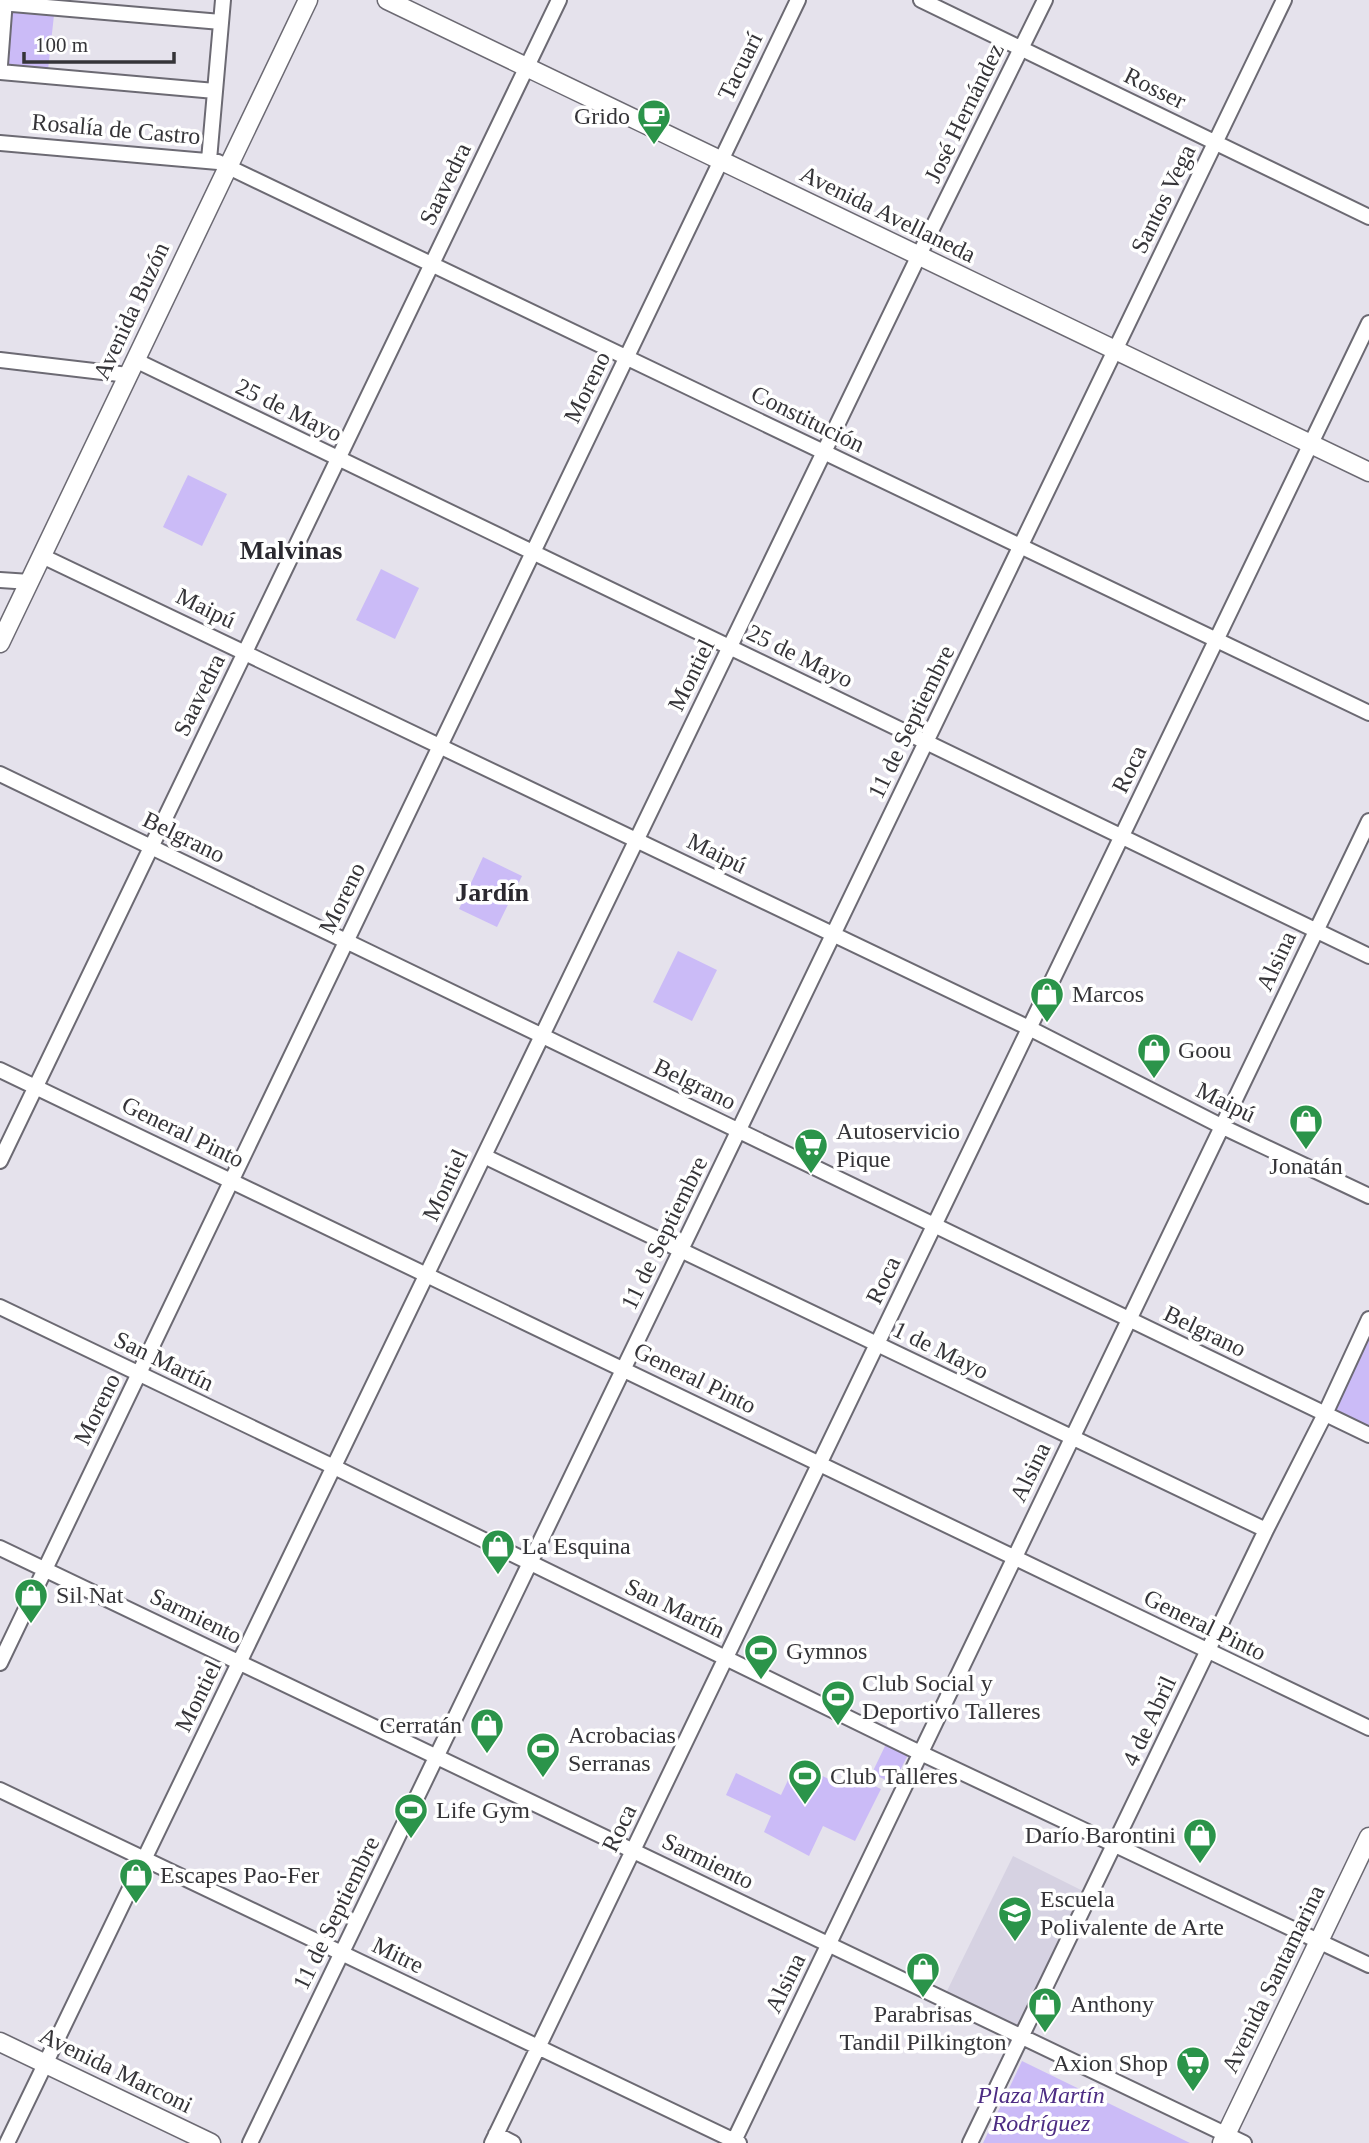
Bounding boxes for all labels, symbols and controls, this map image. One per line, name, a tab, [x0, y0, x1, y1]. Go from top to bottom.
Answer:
scale bar	[24, 21, 175, 65]
street label: Tacuarí	[713, 28, 768, 104]
text: 100 m	[35, 33, 88, 57]
street label: José Hernández	[919, 39, 1009, 187]
street label: Rosser	[1120, 62, 1190, 114]
cafe icon: Grido	[635, 97, 673, 146]
place label: Grido	[574, 103, 630, 129]
street label: Rosalía de Castro	[31, 109, 201, 149]
street label: Saavedra	[414, 138, 476, 229]
street label: Santos Vega	[1126, 140, 1201, 258]
street label: Avenida Avellaneda	[796, 160, 980, 268]
street label: Avenida Buzón	[88, 238, 174, 384]
street label: Moreno	[559, 347, 615, 427]
street label: 25 de Mayo	[232, 373, 346, 447]
street label: Constitución	[747, 380, 869, 458]
district label: Malvinas	[240, 536, 342, 565]
street label: Maipú	[172, 583, 240, 633]
street label: 25 de Mayo	[743, 619, 857, 693]
street label: Montiel	[663, 635, 719, 715]
street label: 11 de Septiembre	[863, 641, 959, 803]
street label: Saavedra	[168, 649, 230, 740]
street label: Roca	[1107, 741, 1152, 797]
street label: Belgrano	[139, 806, 229, 868]
street label: Maipú	[683, 828, 751, 878]
street label: Moreno	[314, 858, 370, 938]
district label: Jardín	[455, 878, 529, 907]
street label: Alsina	[1251, 927, 1301, 995]
shop icon: Marcos	[1028, 975, 1066, 1024]
place label: Marcos	[1072, 981, 1144, 1007]
shop icon: Goou	[1135, 1031, 1173, 1080]
place label: Goou	[1178, 1037, 1231, 1063]
street label: Belgrano	[650, 1053, 740, 1115]
street label: Maipú	[1192, 1077, 1260, 1127]
street label: General Pinto	[118, 1091, 248, 1173]
shop icon: Jonatán	[1287, 1102, 1325, 1151]
place label: Autoservicio Pique	[836, 1118, 960, 1172]
supermarket icon: Autoservicio Pique	[792, 1126, 830, 1175]
street label: Montiel	[417, 1145, 473, 1225]
street label: 11 de Septiembre	[616, 1152, 712, 1314]
place label: Jonatán	[1269, 1153, 1343, 1179]
street label: Roca	[861, 1252, 906, 1308]
street label: Belgrano	[1160, 1300, 1250, 1362]
street label: 1 de Mayo	[889, 1316, 993, 1384]
street label: San Martín	[110, 1326, 218, 1396]
street label: General Pinto	[630, 1337, 760, 1419]
street label: Moreno	[69, 1369, 125, 1449]
street label: Alsina	[1005, 1438, 1056, 1506]
shop icon: La Esquina	[479, 1527, 517, 1576]
place label: La Esquina	[522, 1533, 631, 1559]
street label: San Martín	[621, 1573, 729, 1643]
shop icon: Sil Nat	[12, 1576, 50, 1625]
place label: Sil Nat	[56, 1582, 124, 1608]
street label: Sarmiento	[146, 1583, 246, 1649]
street label: General Pinto	[1140, 1584, 1270, 1666]
sports icon: Gymnos	[742, 1632, 780, 1681]
place label: Gymnos	[786, 1638, 867, 1664]
street label: Montiel	[170, 1656, 226, 1736]
place label: Club Social y Deportivo Talleres	[862, 1670, 1041, 1724]
street label: 4 de Abril	[1117, 1672, 1181, 1770]
sports icon: Club Social y Deportivo Talleres	[819, 1678, 857, 1727]
shop icon: Cerratán	[468, 1706, 506, 1755]
place label: Cerratán	[379, 1712, 462, 1738]
place label: Acrobacias Serranas	[568, 1722, 676, 1776]
sports icon: Acrobacias Serranas	[524, 1730, 562, 1779]
sports icon: Club Talleres	[786, 1757, 824, 1806]
place label: Club Talleres	[830, 1763, 958, 1789]
sports icon: Life Gym	[392, 1791, 430, 1840]
place label: Life Gym	[436, 1797, 530, 1823]
street label: Roca	[597, 1800, 642, 1856]
shop icon: Darío Barontini	[1181, 1816, 1219, 1865]
place label: Darío Barontini	[1025, 1822, 1176, 1848]
street label: Sarmiento	[658, 1828, 758, 1894]
street label: 11 de Septiembre	[288, 1832, 384, 1994]
shop icon: Escapes Pao-Fer	[117, 1856, 155, 1905]
place label: Escapes Pao-Fer	[160, 1862, 319, 1888]
street label: Avenida Santamarina	[1216, 1881, 1330, 2077]
place label: Escuela Polivalente de Arte	[1040, 1886, 1224, 1940]
school or university icon: Escuela Polivalente de Arte	[996, 1894, 1034, 1943]
street label: Mitre	[368, 1932, 428, 1978]
street label: Alsina	[760, 1949, 811, 2017]
shop icon: Parabrisas Tandil Pilkington	[904, 1950, 942, 1999]
shop icon: Anthony	[1026, 1985, 1064, 2034]
place label: Anthony	[1070, 1991, 1154, 2017]
place label: Parabrisas Tandil Pilkington	[840, 2001, 1007, 2055]
street label: Avenida Marconi	[35, 2022, 197, 2118]
supermarket icon: Axion Shop	[1174, 2044, 1212, 2093]
place label: Axion Shop	[1053, 2050, 1168, 2076]
park label: Plaza Martín Rodríguez	[976, 2082, 1105, 2136]

